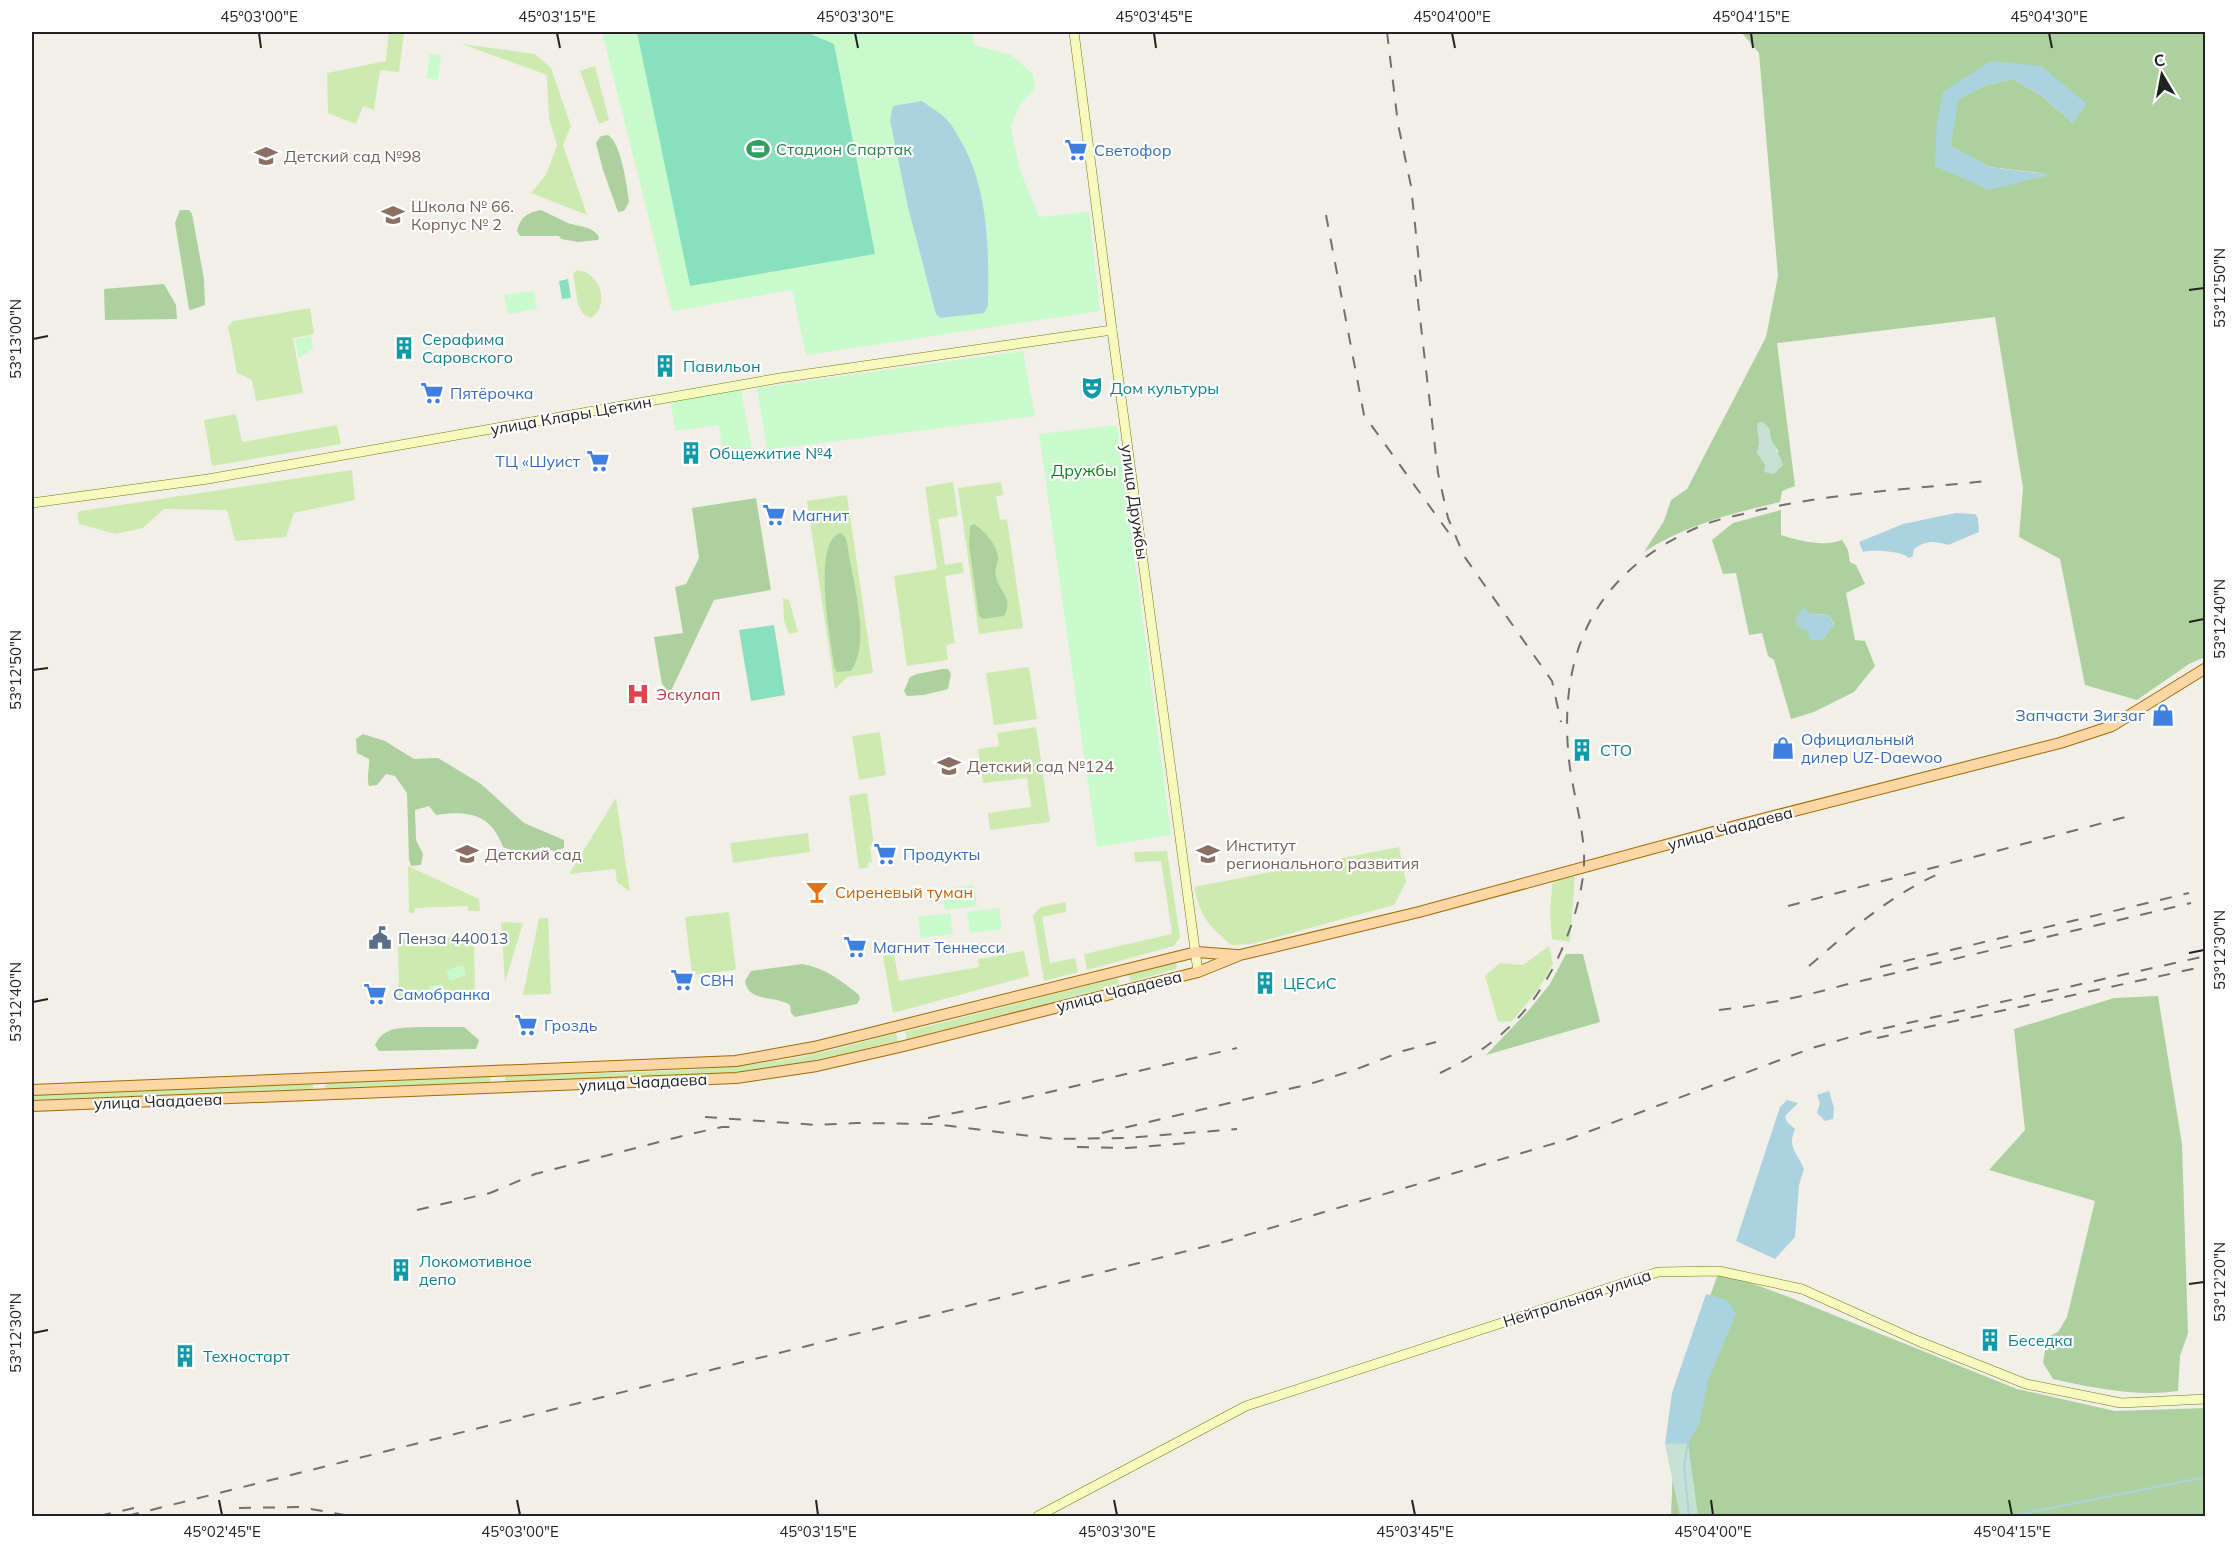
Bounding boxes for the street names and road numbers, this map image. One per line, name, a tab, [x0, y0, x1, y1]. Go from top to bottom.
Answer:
street label: улица Клары Цеткин	[489, 391, 653, 439]
street label: улица Дружбы	[1117, 443, 1153, 561]
street label: улица Чаадаева	[1665, 802, 1795, 854]
street label: улица Чаадаева	[1054, 966, 1184, 1016]
street label: улица Чаадаева	[578, 1069, 708, 1095]
street label: улица Чаадаева	[93, 1089, 223, 1113]
street label: Нейтральная улица	[1500, 1265, 1654, 1331]

